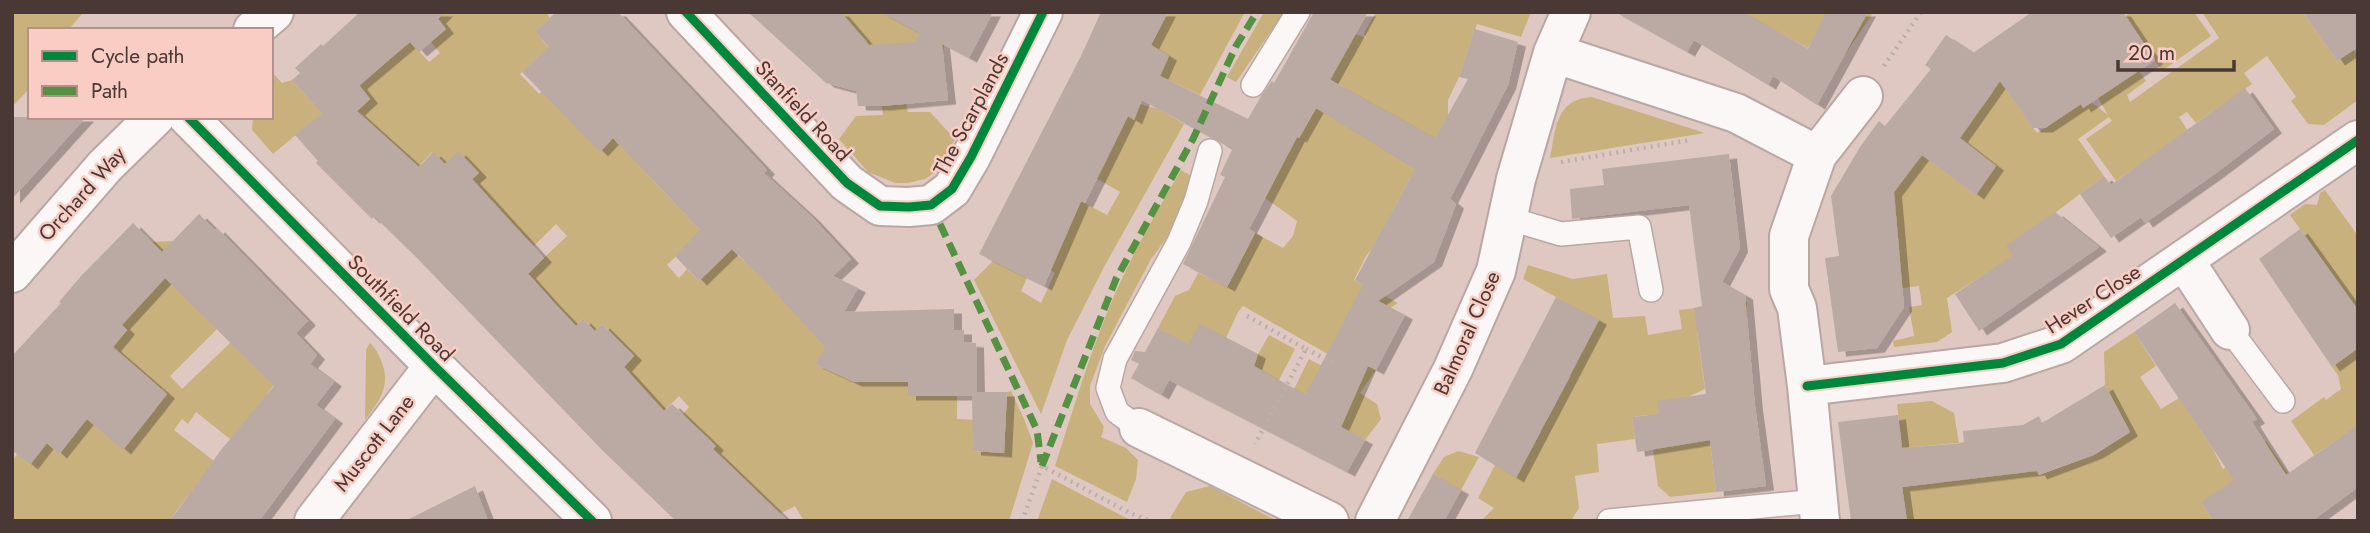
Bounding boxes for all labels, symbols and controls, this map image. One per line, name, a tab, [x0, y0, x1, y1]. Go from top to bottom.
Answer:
legend	[28, 28, 273, 119]
scale bar	[2118, 28, 2234, 72]
text: 20 m	[2128, 38, 2175, 68]
text: Cycle path	[91, 41, 184, 71]
street label: The Scarplands	[926, 47, 1016, 181]
street label: Stanfield Road	[748, 54, 858, 168]
text: Path	[91, 76, 128, 106]
street label: Orchard Way	[31, 140, 133, 248]
street label: Southfield Road	[341, 248, 461, 368]
street label: Hever Close	[2039, 257, 2147, 341]
street label: Balmoral Close	[1426, 266, 1508, 400]
street label: Muscott Lane	[327, 388, 422, 498]

